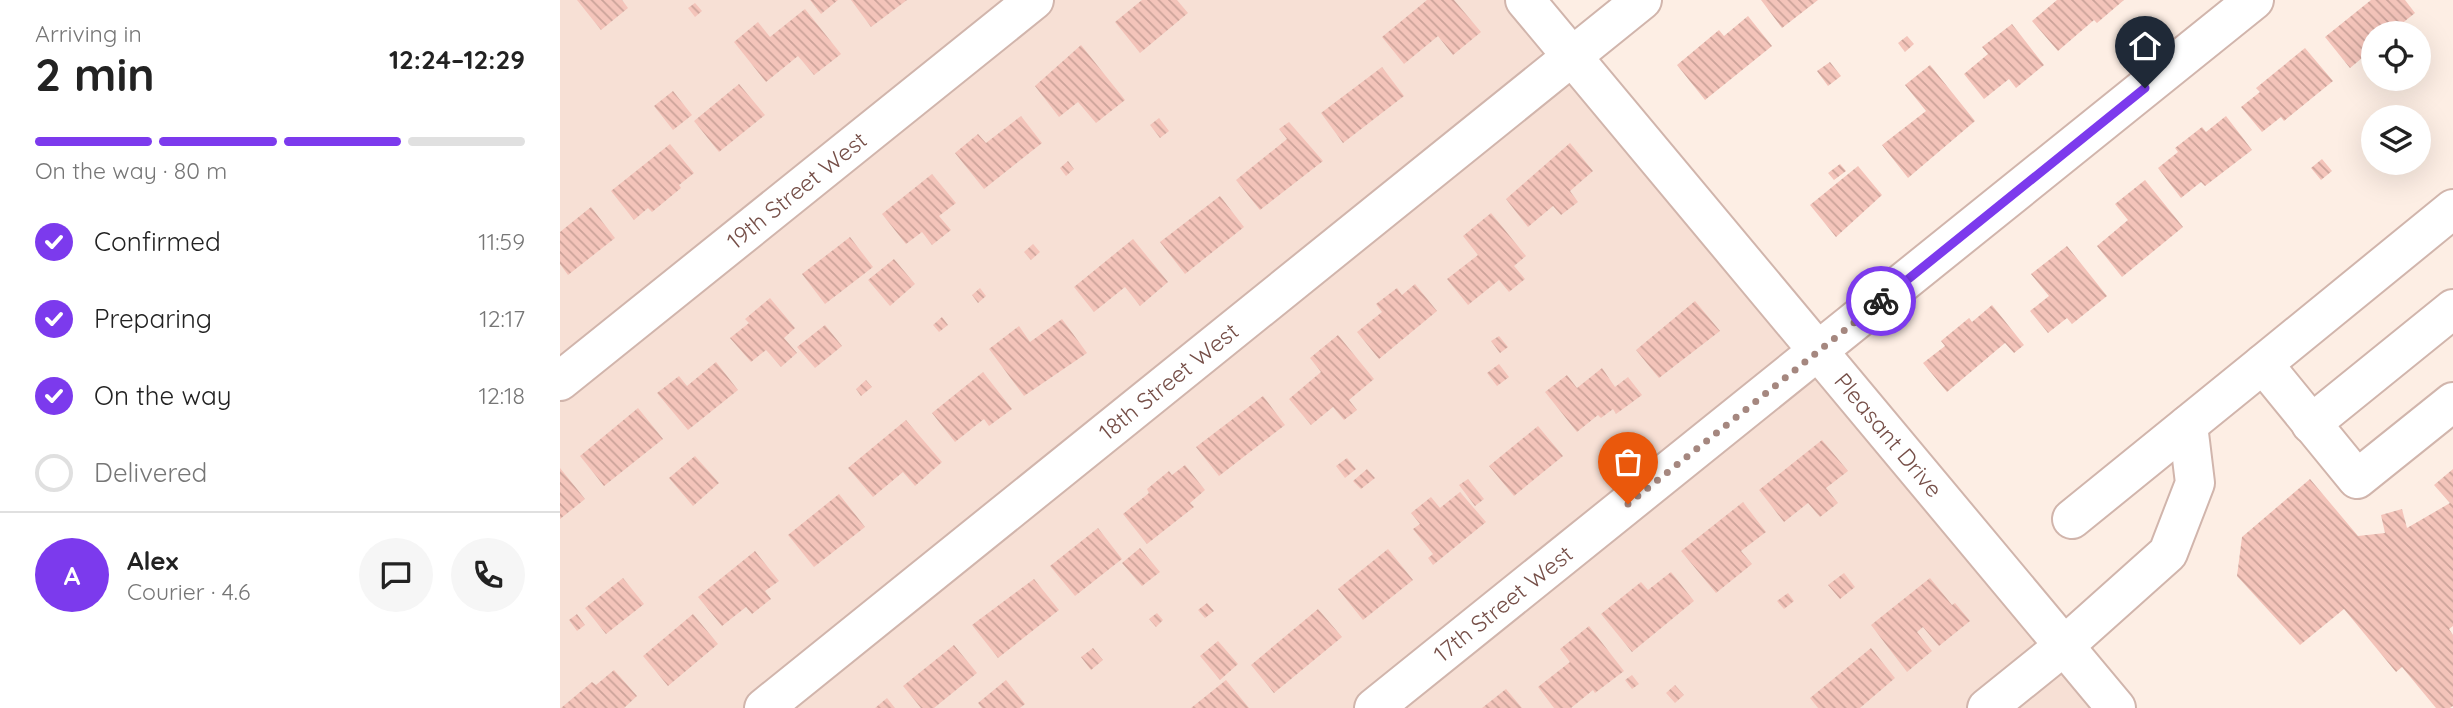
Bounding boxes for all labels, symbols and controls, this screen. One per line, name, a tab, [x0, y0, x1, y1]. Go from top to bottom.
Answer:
pin	[2115, 16, 2175, 88]
text: Arriving in	[35, 19, 142, 48]
map controls	[2361, 21, 2431, 175]
button: locate	[2361, 21, 2431, 91]
icon: home	[2126, 27, 2164, 65]
text: 12:24–12:29	[389, 43, 525, 76]
text: 2 min	[35, 45, 155, 103]
button: layers	[2361, 105, 2431, 175]
street label: 19th Street West	[721, 125, 873, 255]
text: On the way · 80 m	[35, 156, 227, 185]
icon: check	[35, 223, 73, 261]
text: Confirmed	[94, 225, 221, 258]
text: 11:59	[478, 227, 525, 256]
courier	[1846, 266, 1916, 336]
icon: bike	[1862, 282, 1900, 320]
icon: check	[35, 300, 73, 338]
text: Preparing	[94, 302, 212, 335]
text: 12:17	[479, 304, 525, 333]
street label: 18th Street West	[1093, 316, 1244, 446]
street label: Pleasant Drive	[1828, 367, 1949, 503]
icon: check	[35, 377, 73, 415]
text: On the way	[94, 379, 232, 412]
text: 12:18	[479, 381, 525, 410]
pin	[1598, 432, 1658, 504]
icon: bag	[1609, 443, 1647, 481]
text: Delivered	[94, 456, 207, 489]
button: chat	[359, 538, 433, 612]
button: phone	[451, 538, 525, 612]
street label: 17th Street West	[1428, 539, 1579, 668]
text: Alex	[127, 544, 178, 577]
text: A	[64, 559, 80, 592]
text: Courier · 4.6	[127, 577, 250, 606]

